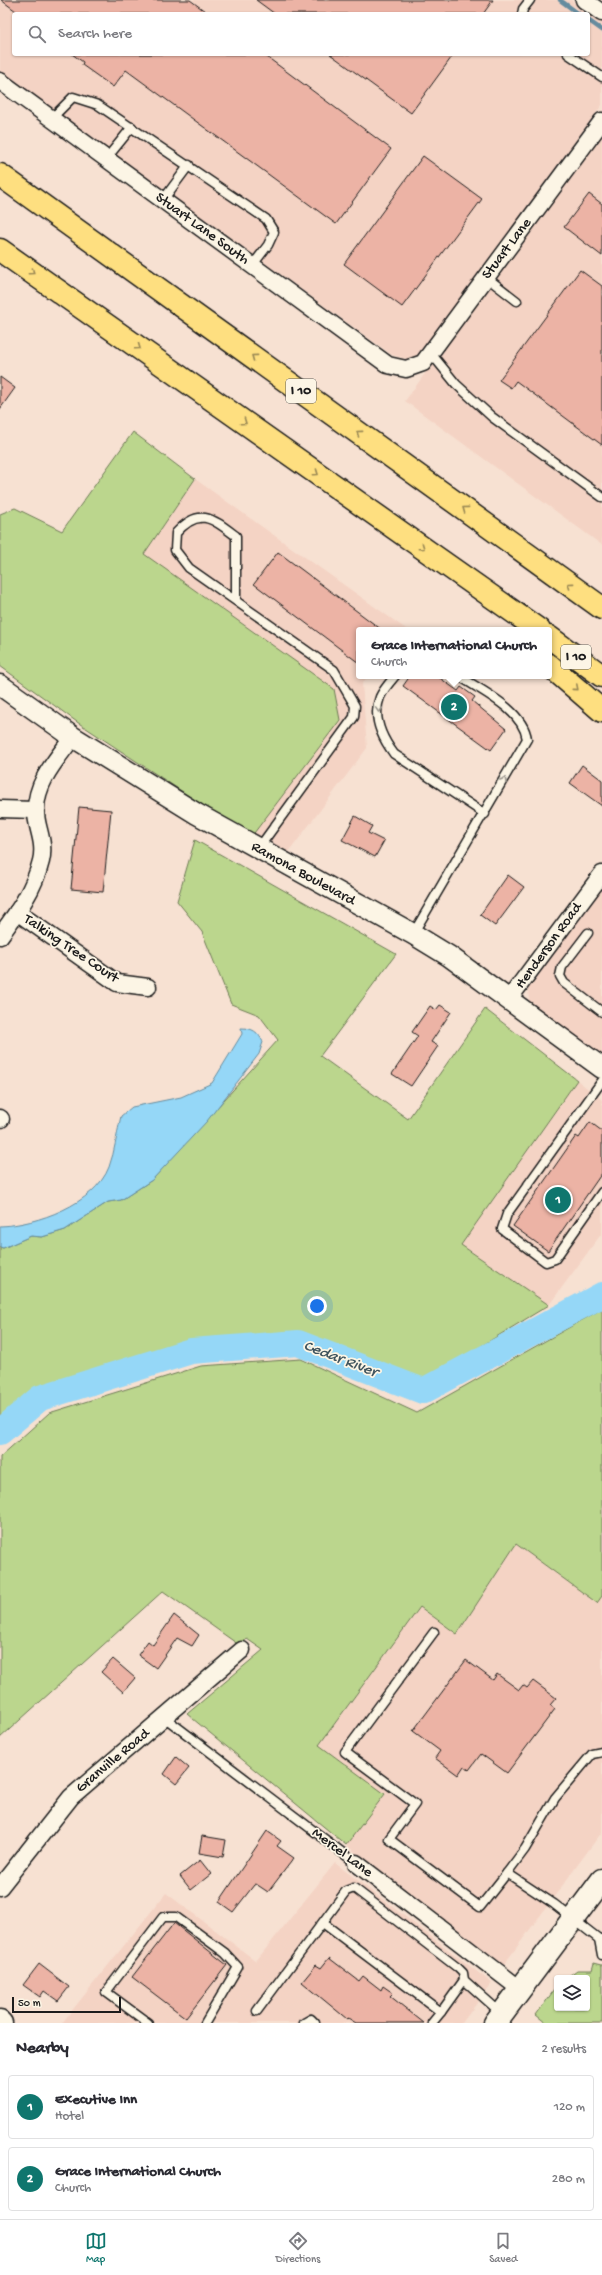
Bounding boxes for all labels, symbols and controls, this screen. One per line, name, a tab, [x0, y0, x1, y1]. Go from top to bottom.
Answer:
search box	[12, 12, 590, 56]
icon: search	[26, 23, 48, 45]
text: Search here	[58, 25, 132, 43]
street label: Stuart Lane South	[152, 189, 252, 269]
street label: Stuart Lane	[478, 215, 536, 283]
one-way arrow	[28, 267, 35, 275]
one-way arrow	[134, 342, 141, 350]
one-way arrow	[251, 355, 258, 362]
road number: I 10	[286, 379, 316, 403]
one-way arrow	[240, 417, 247, 425]
one-way arrow	[357, 431, 364, 438]
one-way arrow	[311, 468, 318, 475]
one-way arrow	[462, 507, 469, 514]
one-way arrow	[418, 542, 425, 549]
one-way arrow	[568, 583, 575, 590]
popup	[356, 627, 552, 679]
text: Grace International Church	[371, 637, 537, 655]
road number: I 10	[561, 645, 591, 669]
text: Church	[371, 655, 407, 670]
one-way arrow	[571, 683, 578, 690]
pin: 2	[441, 692, 467, 722]
one-way arrow	[375, 707, 383, 713]
one-way arrow	[499, 777, 506, 785]
street label: Ramona Boulevard	[248, 838, 359, 911]
street label: Henderson Road	[512, 898, 587, 993]
street label: Talking Tree Court	[19, 910, 124, 989]
pin: 1	[545, 1185, 571, 1215]
your location	[307, 1296, 327, 1316]
water label: Cedar River	[300, 1337, 383, 1384]
street label: Granville Road	[72, 1724, 154, 1797]
street label: Mercel Lane	[308, 1824, 376, 1882]
map controls	[554, 1975, 590, 2011]
button: layers	[554, 1975, 590, 2011]
scale bar	[12, 1995, 121, 2014]
text: 50 m	[18, 1998, 40, 2010]
text: Nearby	[16, 2039, 69, 2059]
text: 2 results	[541, 2042, 586, 2057]
text: Executive Inn	[55, 2091, 137, 2109]
text: 1	[27, 2100, 33, 2115]
text: 120 m	[554, 2100, 585, 2115]
text: Hotel	[55, 2109, 84, 2124]
text: Grace International Church	[55, 2163, 221, 2181]
text: 2	[27, 2172, 33, 2187]
text: 280 m	[552, 2172, 585, 2187]
text: Church	[55, 2181, 91, 2196]
tab: Map	[85, 2230, 107, 2266]
tab: Directions	[276, 2230, 320, 2266]
tab: Saved	[489, 2230, 517, 2266]

